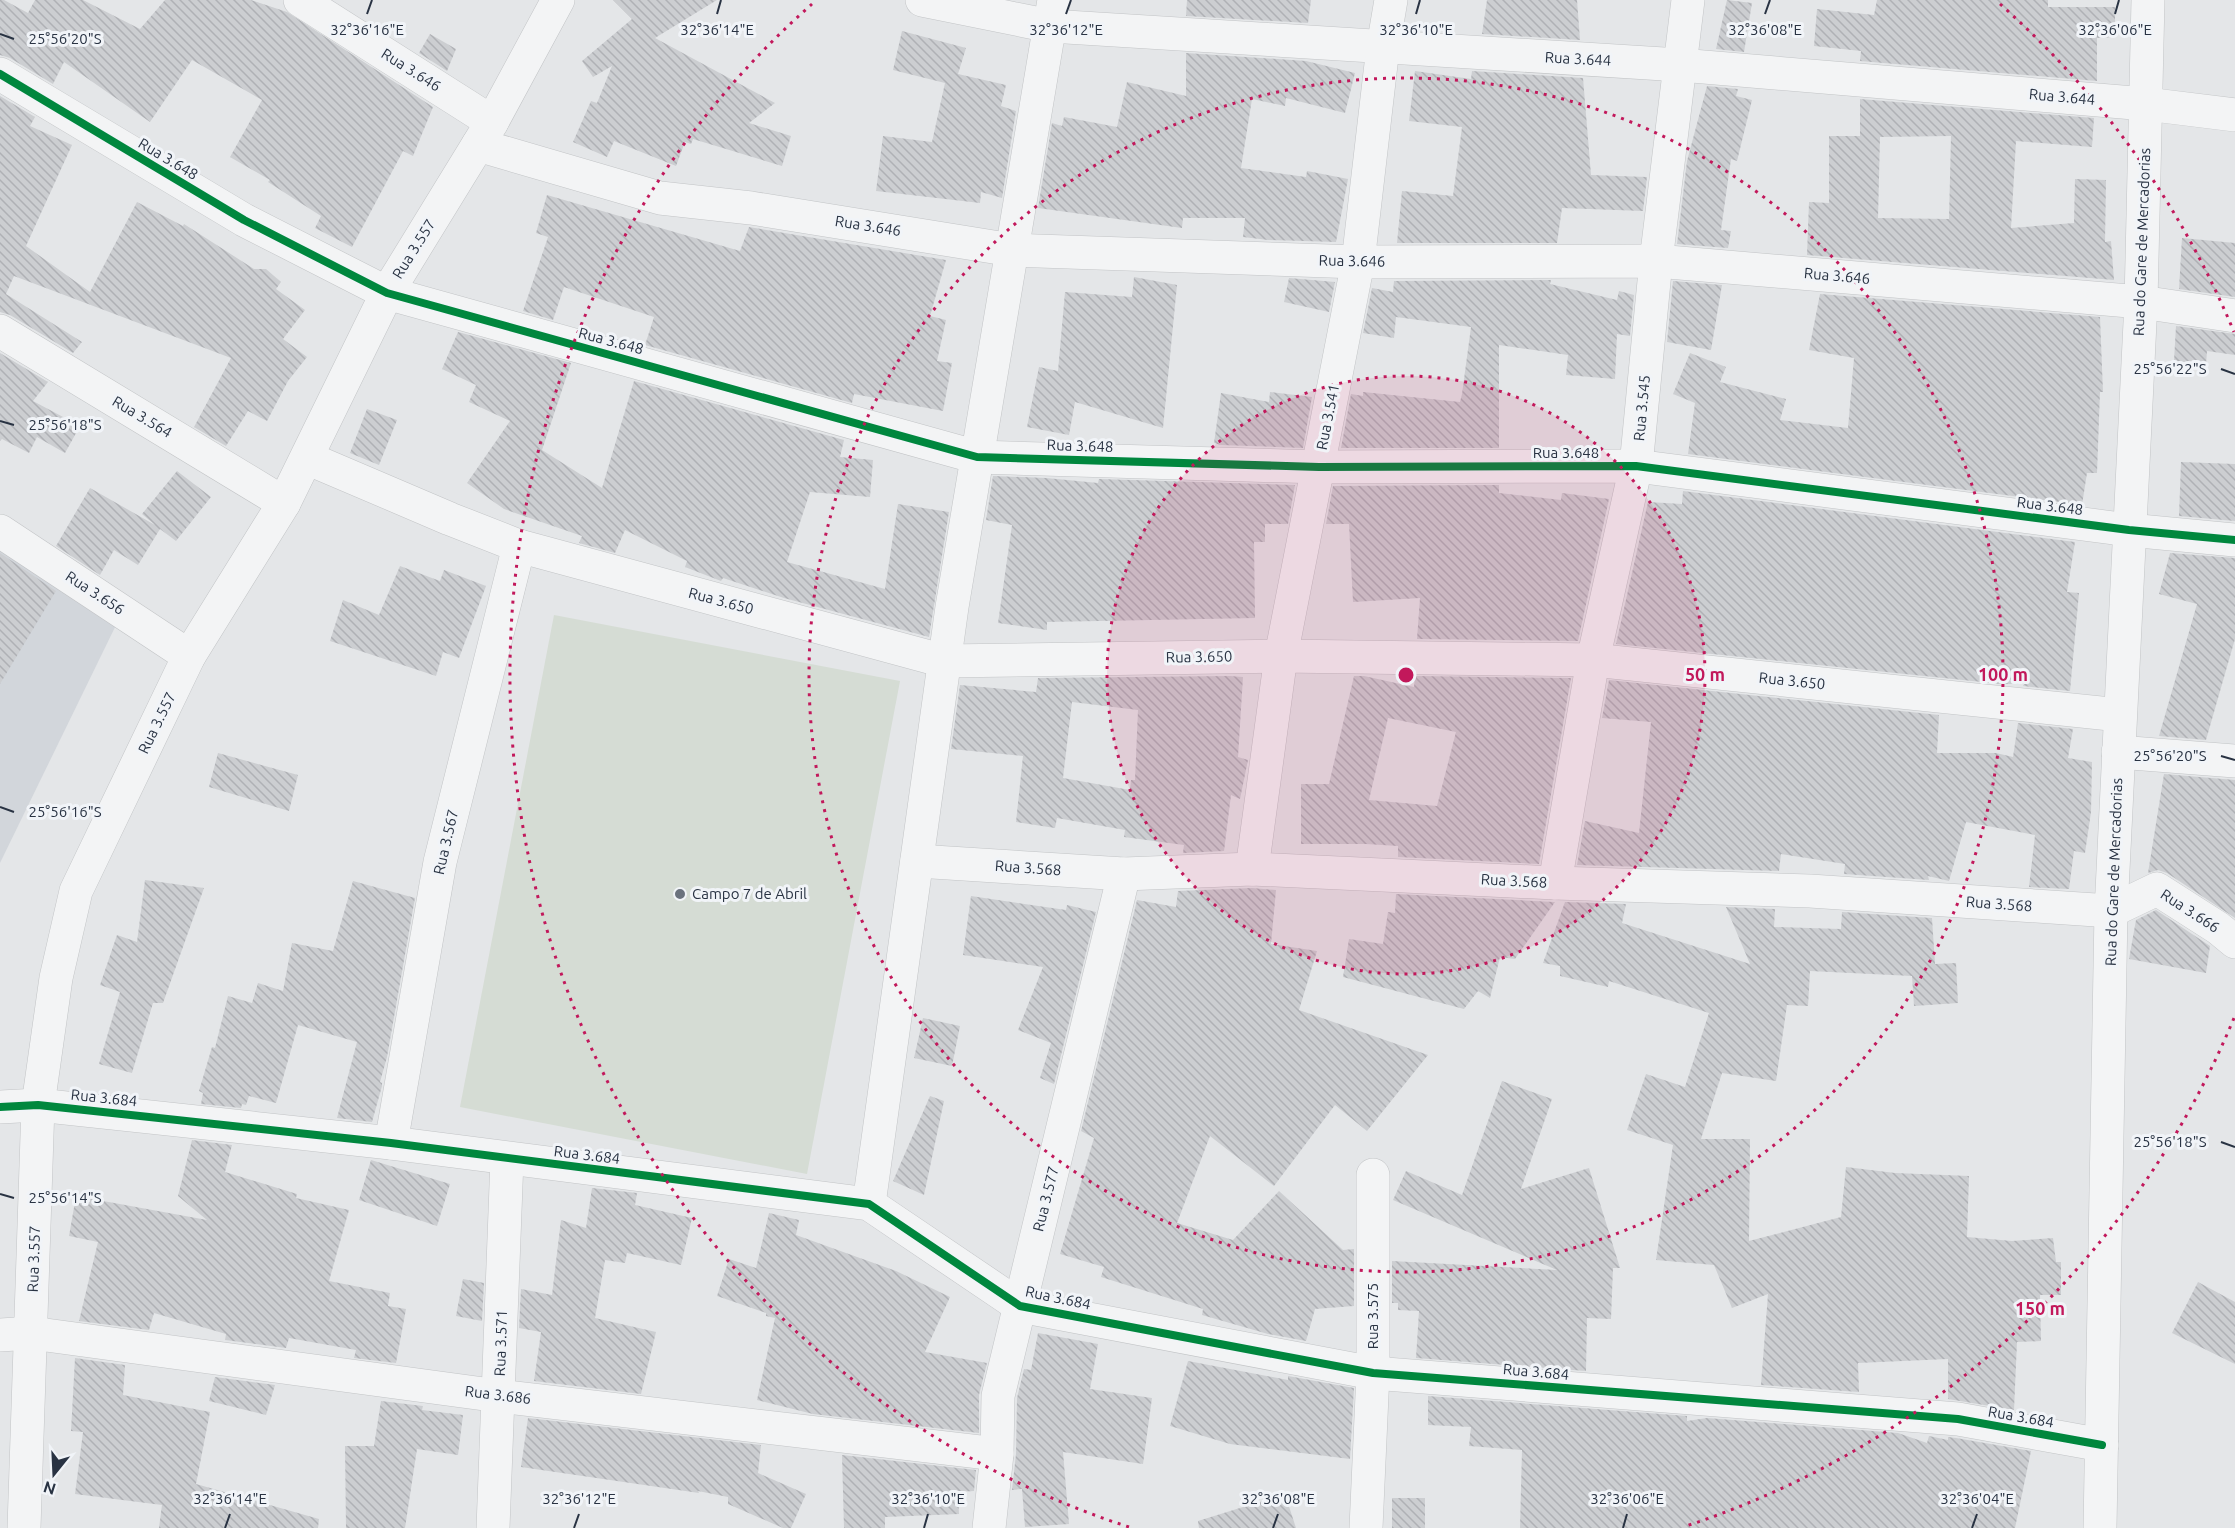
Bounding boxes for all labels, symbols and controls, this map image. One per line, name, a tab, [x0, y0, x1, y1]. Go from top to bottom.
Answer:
text: 32°36'16"E	[330, 21, 404, 38]
text: 32°36'14"E	[680, 21, 754, 38]
text: 32°36'12"E	[1029, 21, 1103, 38]
text: 32°36'10"E	[1379, 21, 1453, 38]
text: 32°36'08"E	[1728, 21, 1802, 38]
text: 32°36'06"E	[2078, 21, 2152, 38]
text: 25°56'20"S	[28, 30, 102, 47]
street label: Rua 3.646	[379, 45, 444, 94]
street label: Rua 3.644	[1544, 48, 1612, 69]
street label: Rua 3.644	[2028, 85, 2096, 108]
street label: Rua 3.648	[135, 134, 201, 183]
street label: Rua do Gare de Mercadorias	[2130, 148, 2153, 336]
street label: Rua 3.646	[834, 212, 902, 239]
street label: Rua 3.557	[389, 216, 438, 281]
street label: Rua 3.646	[1319, 251, 1385, 270]
street label: Rua 3.646	[1803, 264, 1871, 287]
street label: Rua 3.648	[577, 324, 645, 357]
text: 25°56'22"S	[2133, 360, 2207, 377]
street label: Rua 3.545	[1630, 374, 1653, 442]
street label: Rua 3.541	[1313, 383, 1342, 451]
street label: Rua 3.564	[109, 392, 175, 441]
text: 25°56'18"S	[28, 416, 102, 433]
street label: Rua 3.648	[1046, 436, 1114, 455]
street label: Rua 3.648	[1533, 444, 1599, 461]
street label: Rua 3.648	[2016, 493, 2084, 518]
street label: Rua 3.656	[63, 567, 128, 618]
street label: Rua 3.650	[687, 584, 755, 617]
street label: Rua 3.650	[1166, 647, 1232, 666]
text: 50 m	[1685, 664, 1725, 684]
text: 100 m	[1978, 664, 2028, 684]
centre of rings	[1396, 665, 1416, 685]
street label: Rua 3.650	[1758, 669, 1826, 692]
street label: Rua 3.557	[134, 689, 179, 756]
text: 25°56'20"S	[2133, 747, 2207, 764]
street label: Rua do Gare de Mercadorias	[2102, 778, 2125, 966]
text: 25°56'16"S	[28, 803, 102, 820]
street label: Rua 3.567	[430, 808, 461, 876]
street label: Rua 3.568	[994, 857, 1062, 878]
street label: Rua 3.568	[1480, 870, 1548, 891]
place label: Campo 7 de Abril	[692, 885, 807, 902]
street label: Rua 3.666	[2158, 885, 2223, 936]
marker: Campo 7 de Abril	[673, 887, 687, 901]
street label: Rua 3.568	[1965, 893, 2033, 914]
street label: Rua 3.684	[70, 1086, 138, 1109]
text: 25°56'18"S	[2133, 1133, 2207, 1150]
street label: Rua 3.684	[553, 1142, 621, 1167]
street label: Rua 3.577	[1029, 1165, 1062, 1233]
text: 25°56'14"S	[28, 1189, 102, 1206]
street label: Rua 3.557	[24, 1225, 43, 1293]
street label: Rua 3.684	[1024, 1282, 1092, 1313]
street label: Rua 3.575	[1364, 1283, 1381, 1349]
text: 150 m	[2015, 1298, 2065, 1318]
street label: Rua 3.571	[491, 1309, 510, 1377]
street label: Rua 3.684	[1502, 1360, 1570, 1383]
street label: Rua 3.686	[464, 1382, 532, 1407]
street label: Rua 3.684	[1987, 1402, 2055, 1431]
north arrow	[24, 1444, 84, 1504]
text: N	[41, 1478, 58, 1499]
text: 32°36'14"E	[193, 1490, 267, 1507]
text: 32°36'12"E	[542, 1490, 616, 1507]
text: 32°36'10"E	[891, 1490, 965, 1507]
text: 32°36'08"E	[1241, 1490, 1315, 1507]
text: 32°36'06"E	[1590, 1490, 1664, 1507]
text: 32°36'04"E	[1940, 1490, 2014, 1507]

